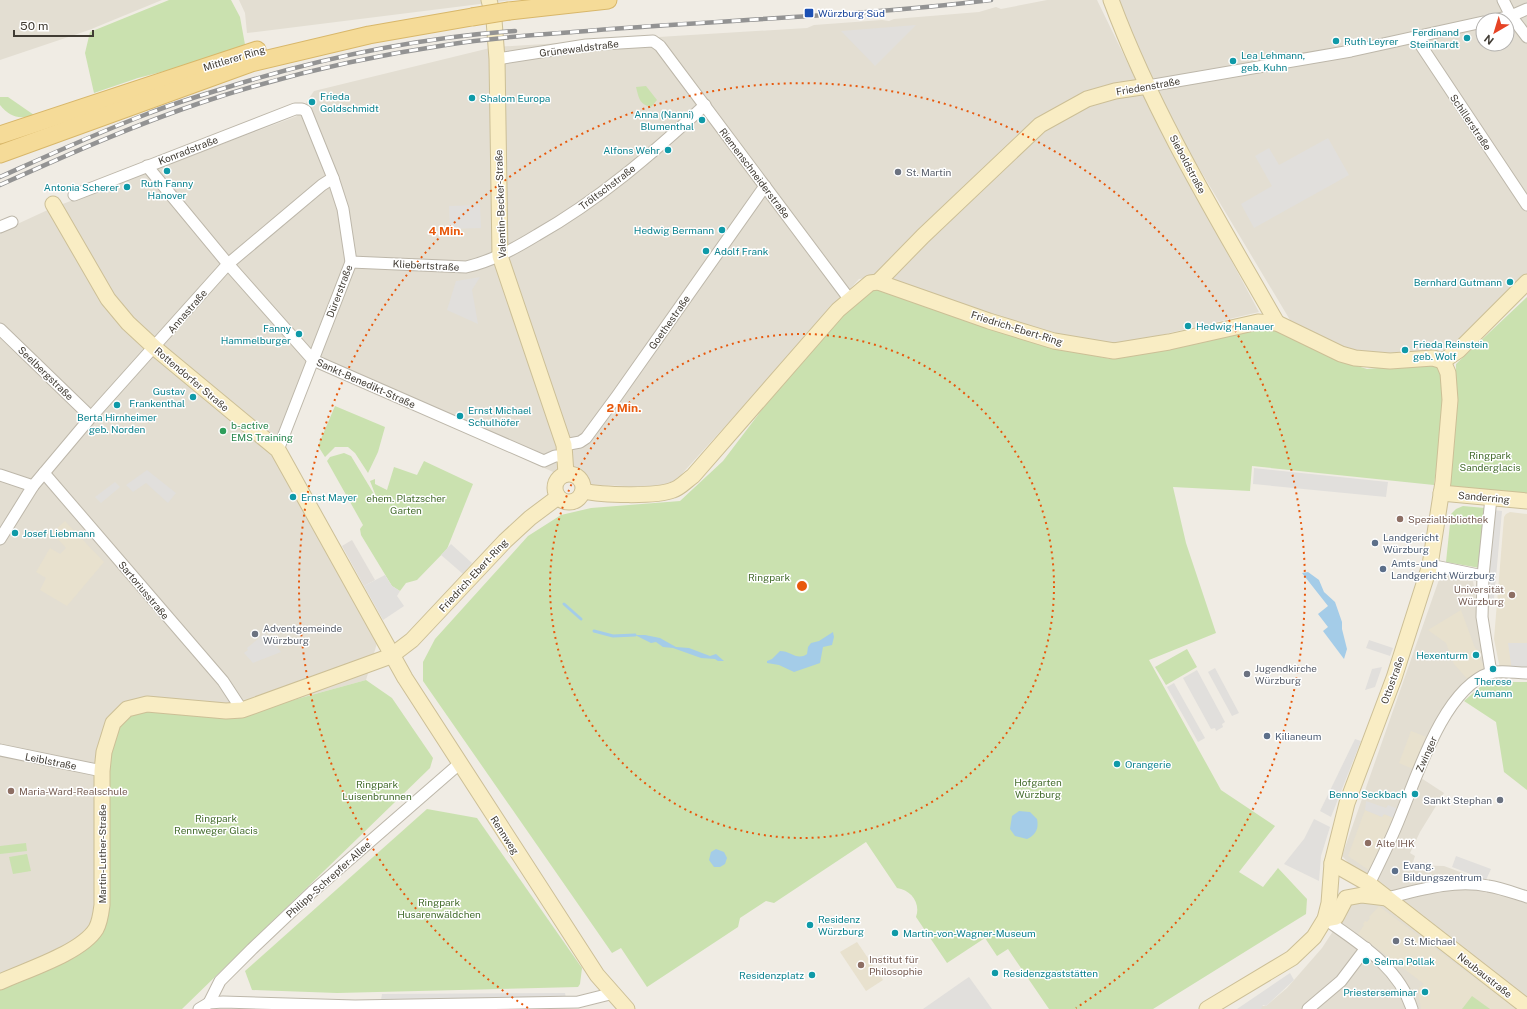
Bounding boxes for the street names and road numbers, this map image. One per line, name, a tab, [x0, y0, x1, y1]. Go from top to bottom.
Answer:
street label: Grünewaldstraße	[539, 37, 620, 59]
street label: Mittlerer Ring	[202, 43, 266, 73]
street label: Friedenstraße	[1115, 74, 1181, 98]
street label: Schillerstraße	[1448, 92, 1494, 153]
street label: Riemenschneiderstraße	[717, 125, 793, 221]
street label: Konradstraße	[157, 133, 220, 167]
street label: Sieboldstraße	[1167, 133, 1209, 196]
street label: Valentin-Becker-Straße	[492, 149, 508, 259]
street label: Tröltschstraße	[576, 162, 638, 212]
street label: Kliebertstraße	[392, 257, 460, 273]
street label: Dürerstraße	[323, 262, 355, 319]
street label: Annastraße	[165, 287, 209, 335]
street label: Goethestraße	[646, 292, 692, 351]
street label: Friedrich-Ebert-Ring	[970, 308, 1064, 348]
street label: Seelbergstraße	[16, 344, 76, 403]
street label: Rottendorfer Straße	[152, 344, 232, 414]
street label: Sankt-Benedikt-Straße	[315, 356, 418, 410]
street label: Sanderring	[1458, 489, 1510, 505]
street label: Friedrich-Ebert-Ring	[436, 536, 510, 614]
street label: Sartoriusstraße	[116, 558, 172, 622]
street label: Ottostraße	[1378, 654, 1406, 705]
street label: Zwinger	[1413, 734, 1439, 774]
street label: Leiblstraße	[24, 750, 78, 772]
street label: Martin-Luther-Straße	[96, 804, 108, 904]
street label: Rennweg	[488, 814, 522, 856]
street label: Philipp-Schrepfer-Allee	[283, 838, 373, 920]
street label: Neubaustraße	[1455, 950, 1515, 1000]

